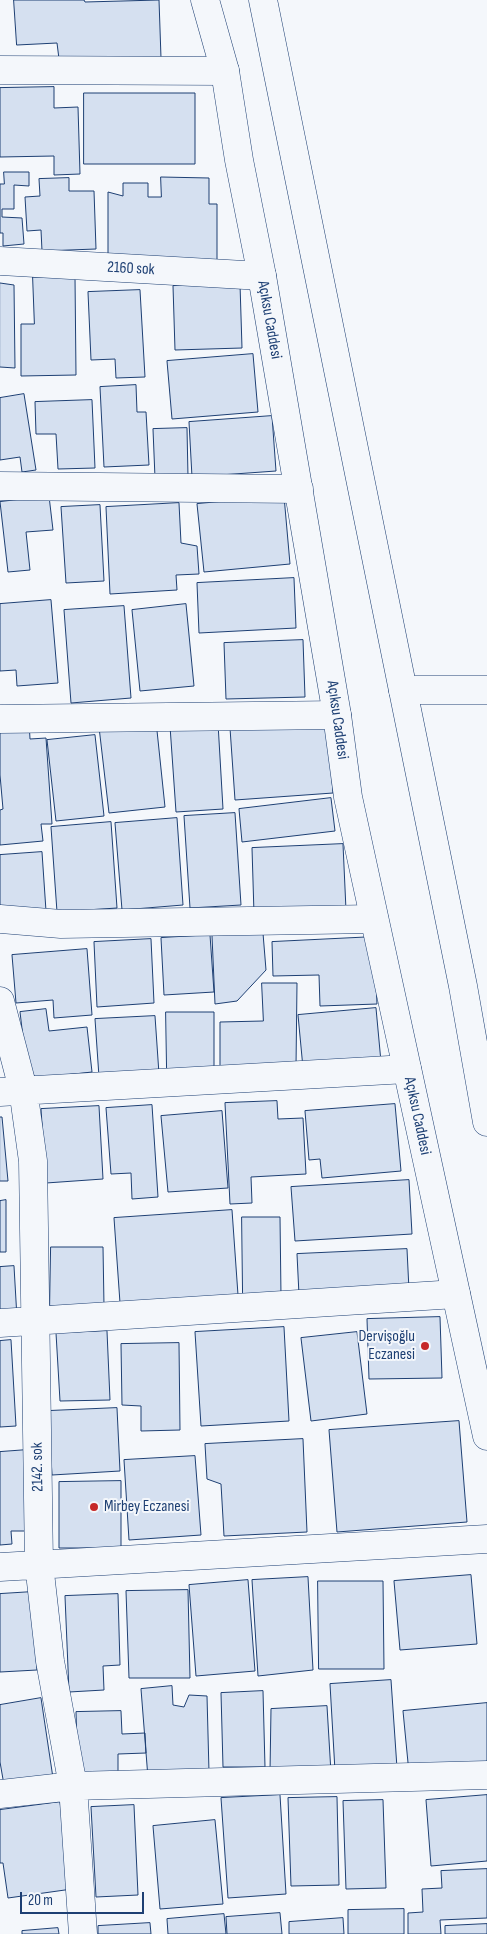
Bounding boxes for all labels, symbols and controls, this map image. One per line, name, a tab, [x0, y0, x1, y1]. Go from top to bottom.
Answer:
street label: 2160 sok	[107, 258, 155, 280]
street label: Açıksu Caddesi	[253, 279, 285, 361]
street label: Açıksu Caddesi	[322, 679, 352, 761]
street label: Açıksu Caddesi	[399, 1075, 435, 1157]
place label: Dervişoğlu Eczanesi	[358, 1327, 415, 1365]
marker: Dervişoğlu Eczanesi	[419, 1340, 431, 1352]
street label: 2142. sok	[28, 1442, 48, 1492]
place label: Mirbey Eczanesi	[104, 1497, 189, 1517]
marker: Mirbey Eczanesi	[88, 1501, 100, 1513]
scale bar	[22, 1882, 146, 1914]
text: 20 m	[28, 1891, 53, 1910]

